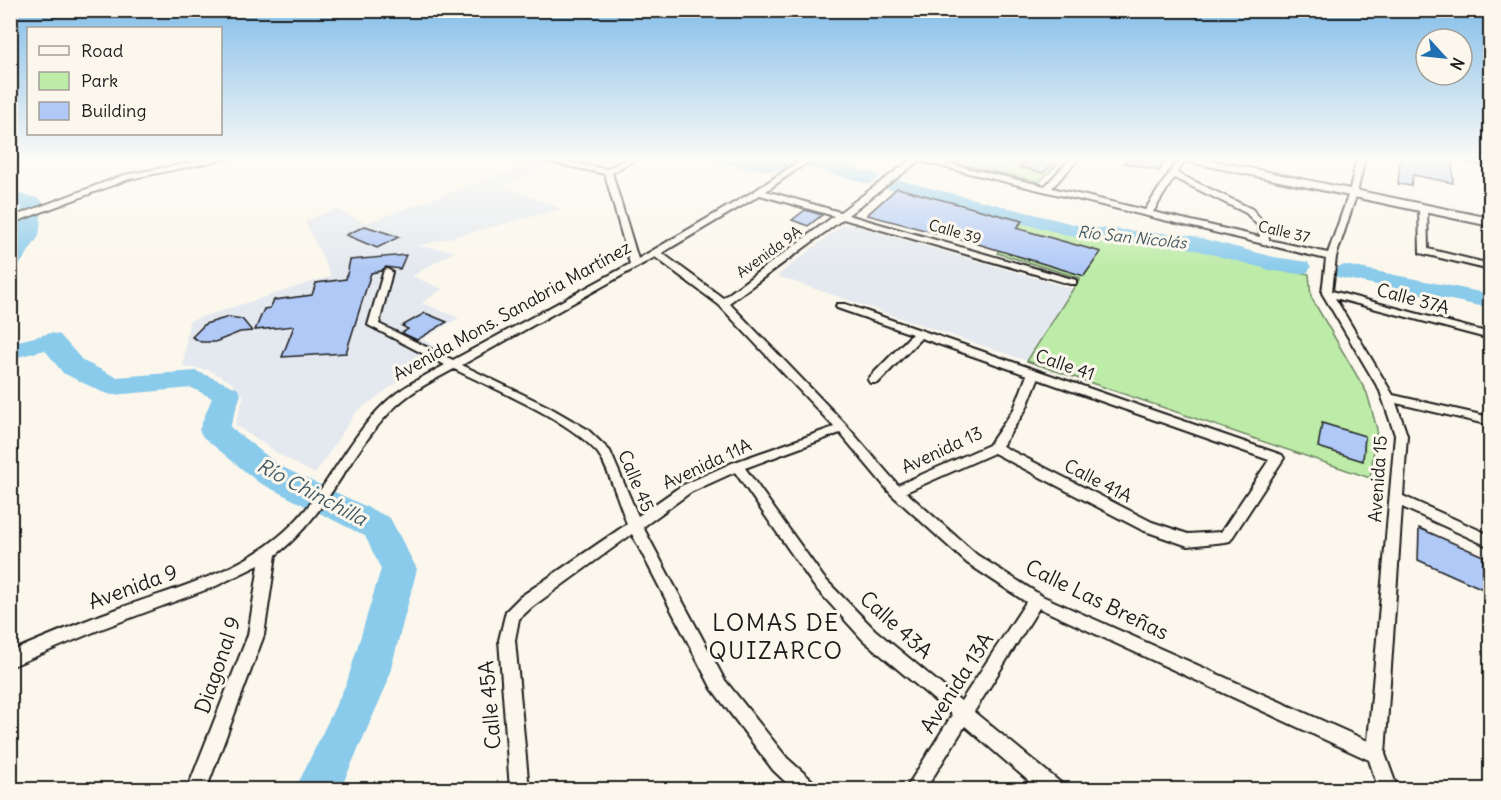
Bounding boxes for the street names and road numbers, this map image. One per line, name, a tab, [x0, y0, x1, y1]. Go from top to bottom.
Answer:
street label: Calle 39	[927, 215, 984, 248]
street label: Calle 37	[1256, 216, 1312, 247]
street label: Avenida 9A	[732, 221, 805, 282]
street label: Avenida Mons. Sanabria Martínez	[389, 235, 635, 386]
street label: Calle 37A	[1374, 278, 1452, 319]
street label: Calle 41	[1032, 344, 1098, 385]
street label: Avenida 13	[898, 421, 986, 478]
street label: Avenida 11A	[659, 433, 755, 494]
street label: Avenida 15	[1363, 435, 1392, 523]
street label: Calle 45	[613, 446, 660, 515]
street label: Calle 41A	[1060, 454, 1136, 507]
street label: Calle Las Breñas	[1021, 553, 1173, 646]
street label: Avenida 9	[84, 558, 181, 615]
street label: Calle 43A	[854, 585, 938, 664]
street label: Diagonal 9	[188, 613, 247, 717]
street label: Avenida 13A	[914, 627, 999, 738]
street label: Calle 45A	[472, 660, 507, 751]

